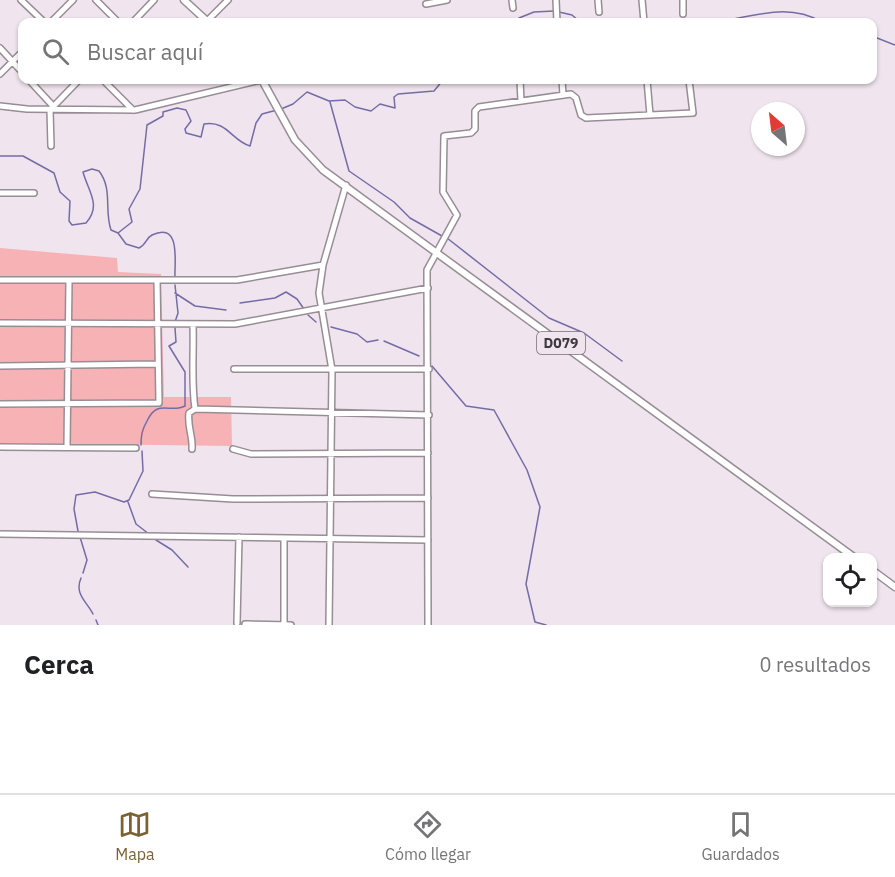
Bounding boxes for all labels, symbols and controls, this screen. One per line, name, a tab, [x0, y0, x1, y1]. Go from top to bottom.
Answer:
search box	[18, 18, 877, 84]
icon: search	[39, 35, 72, 68]
text: Buscar aquí	[87, 37, 203, 66]
north arrow	[751, 102, 805, 156]
road number: D079	[537, 332, 585, 354]
map controls	[823, 553, 877, 607]
button: locate	[823, 553, 877, 607]
text: Cerca	[24, 647, 94, 681]
text: 0 resultados	[759, 651, 871, 678]
tab: Mapa	[115, 808, 155, 864]
tab: Cómo llegar	[385, 808, 471, 864]
tab: Guardados	[701, 808, 780, 864]

